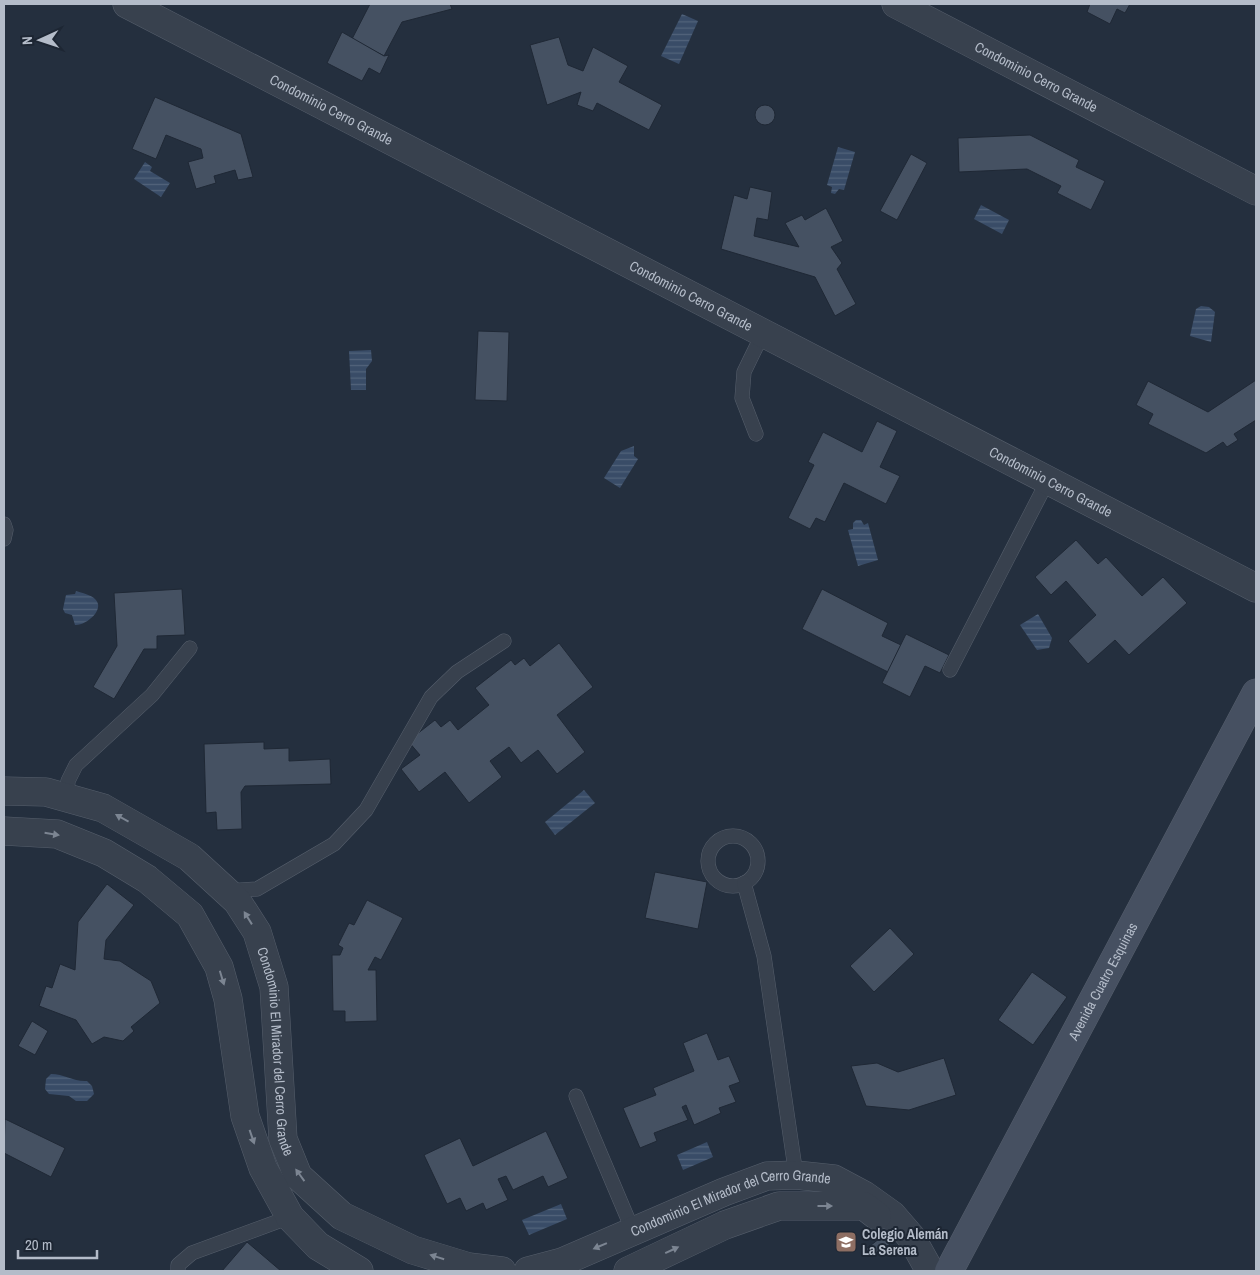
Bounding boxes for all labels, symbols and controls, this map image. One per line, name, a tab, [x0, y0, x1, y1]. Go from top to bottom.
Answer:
north arrow	[15, 15, 65, 65]
text: N	[18, 36, 36, 45]
street label: Condominio Cerro Grande	[972, 37, 1101, 116]
street label: Condominio Cerro Grande	[267, 70, 396, 149]
street label: Condominio Cerro Grande	[626, 256, 756, 335]
street label: Condominio Cerro Grande	[986, 443, 1115, 521]
one-way arrow	[115, 814, 129, 822]
one-way arrow	[45, 830, 61, 838]
one-way arrow	[243, 911, 252, 924]
street label: Avenida Cuatro Esquinas	[1064, 919, 1142, 1044]
street label: Condominio El Mirador del Cerro Grande	[253, 945, 298, 1159]
one-way arrow	[219, 970, 227, 985]
one-way arrow	[248, 1130, 256, 1145]
street label: Condominio El Mirador del Cerro Grande	[628, 1166, 832, 1240]
one-way arrow	[295, 1168, 305, 1182]
one-way arrow	[818, 1202, 834, 1210]
place label: Colegio Alemán La Serena	[862, 1225, 948, 1259]
scale bar	[18, 1228, 96, 1260]
school or university icon: Colegio Alemán La Serena	[834, 1230, 858, 1254]
text: 20 m	[25, 1234, 52, 1255]
one-way arrow	[593, 1242, 607, 1250]
one-way arrow	[665, 1246, 679, 1254]
one-way arrow	[429, 1253, 444, 1261]

